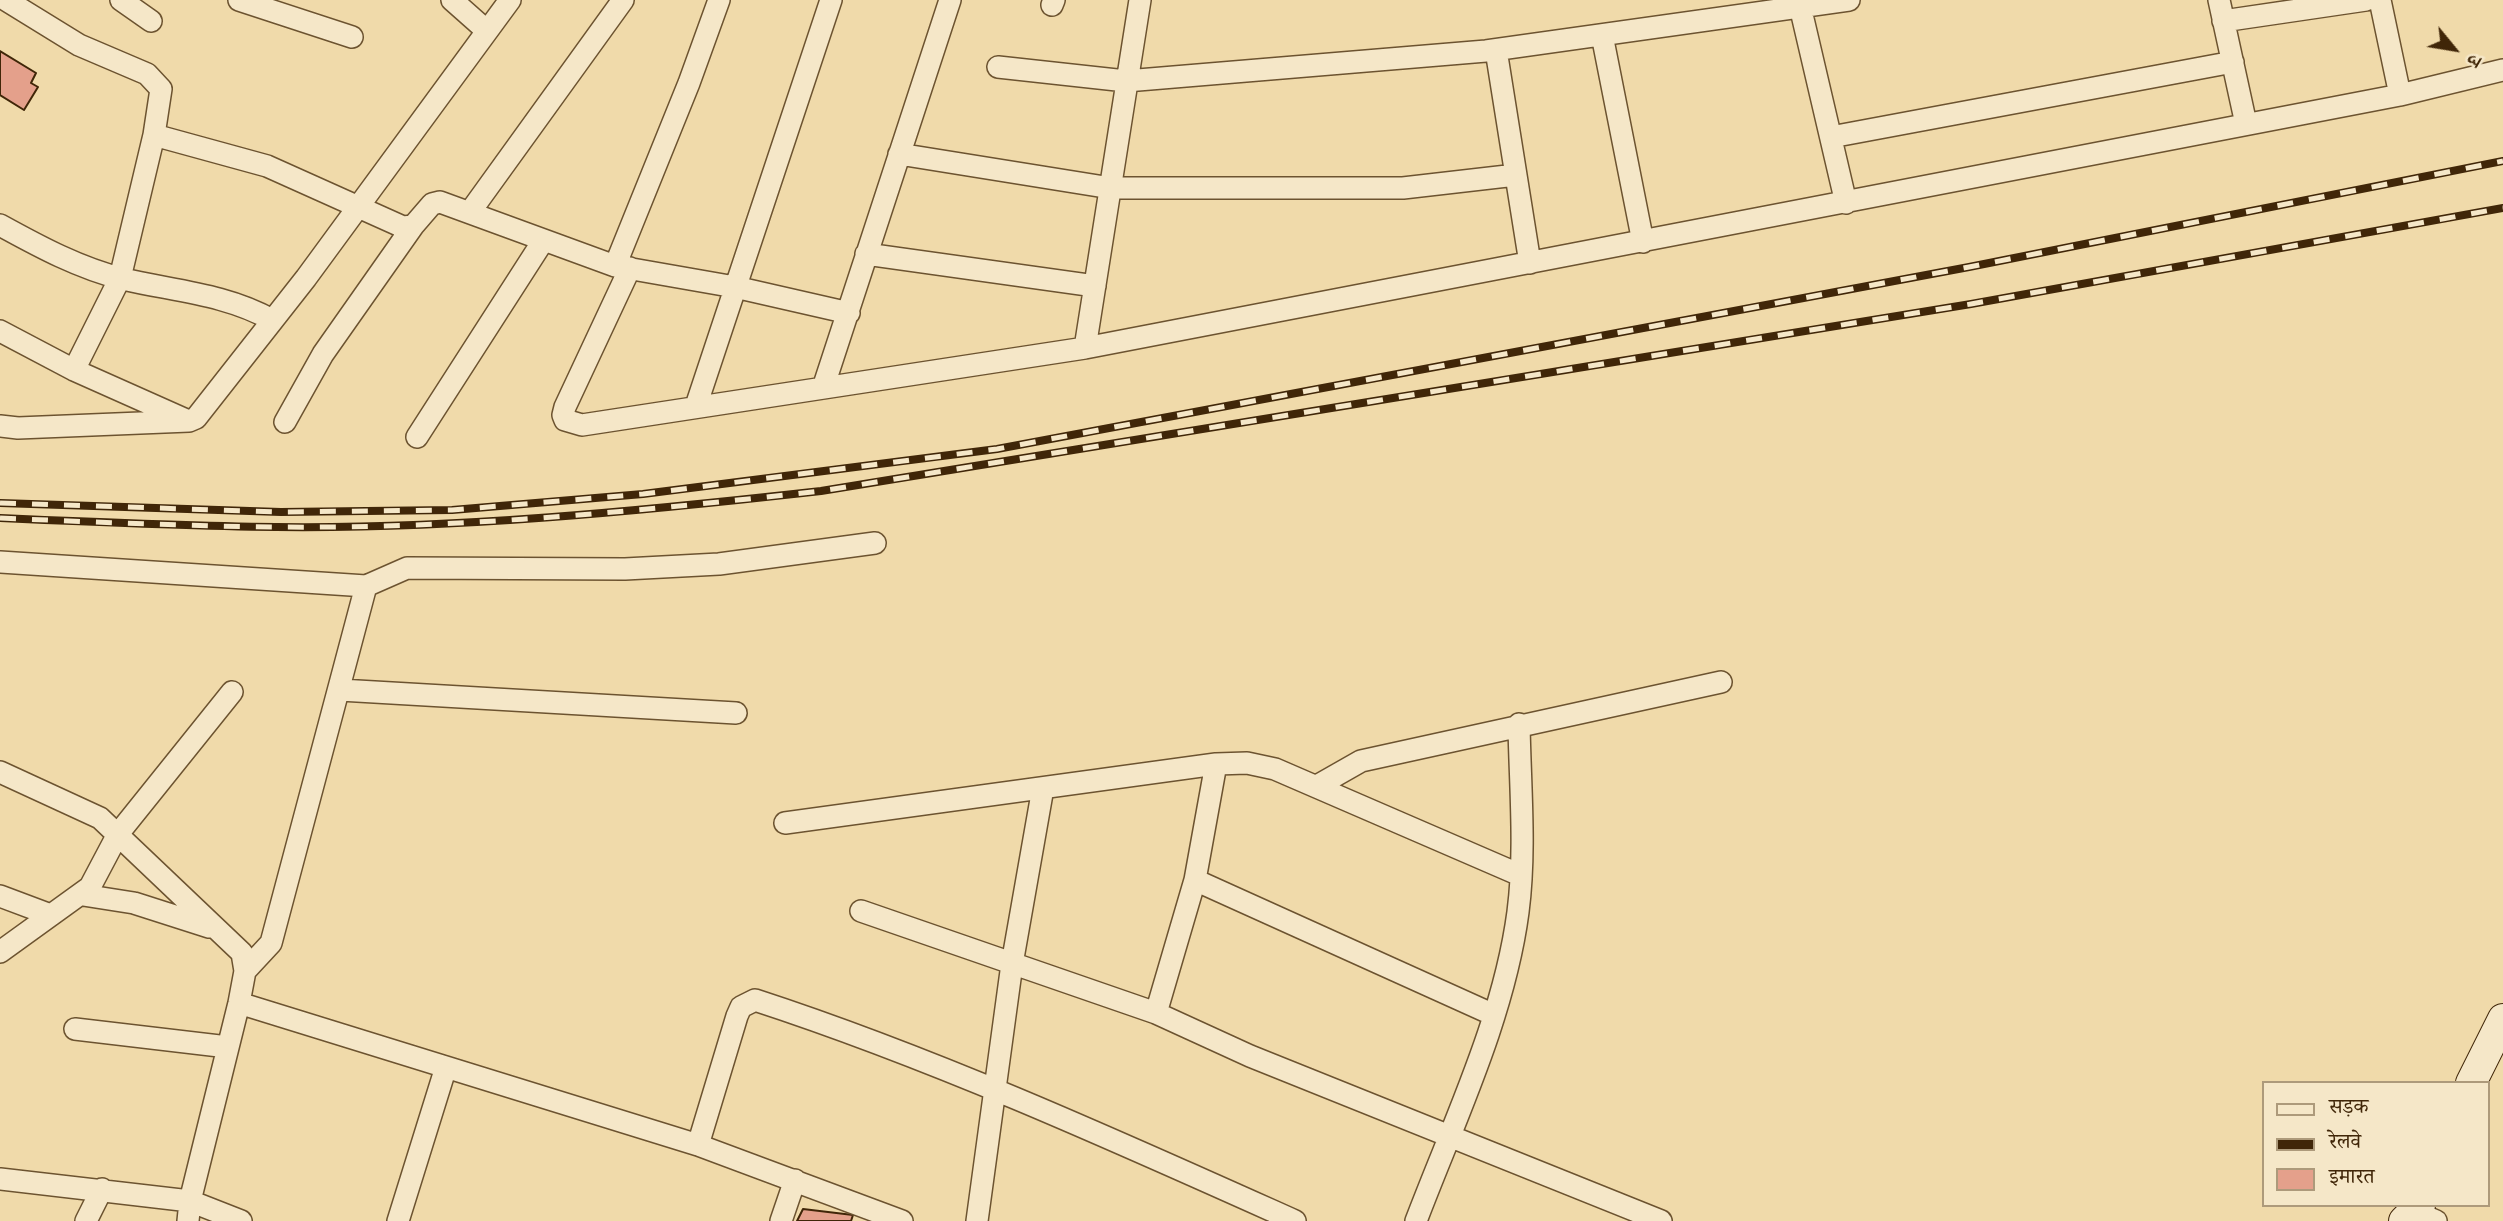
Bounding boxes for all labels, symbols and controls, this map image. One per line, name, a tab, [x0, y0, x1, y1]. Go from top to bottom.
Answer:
north arrow	[2419, 14, 2489, 84]
text: उ	[2459, 49, 2487, 71]
legend	[2262, 1081, 2489, 1207]
text: सड़क	[2329, 1093, 2368, 1123]
text: रेलवे	[2329, 1128, 2361, 1158]
text: इमारत	[2329, 1163, 2375, 1193]

